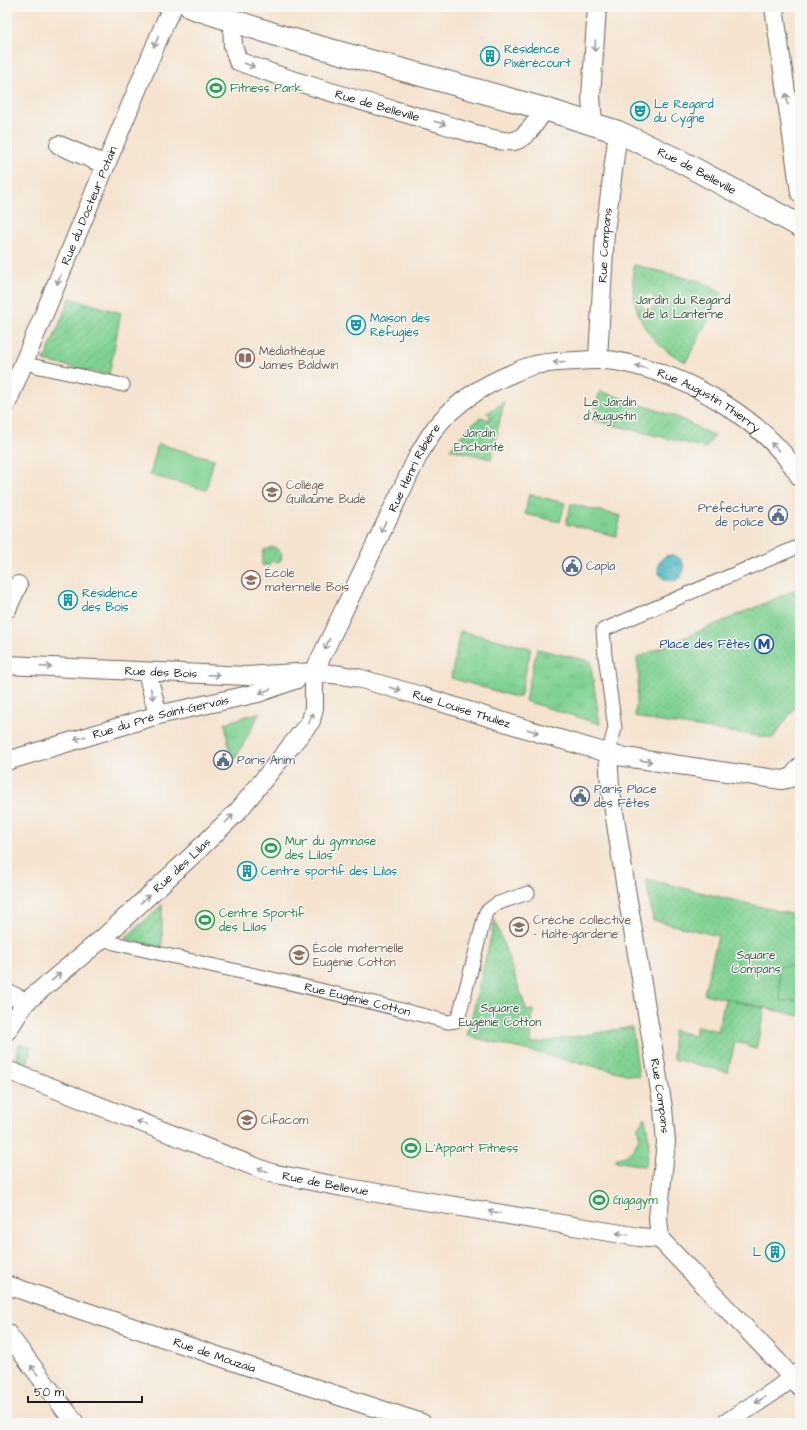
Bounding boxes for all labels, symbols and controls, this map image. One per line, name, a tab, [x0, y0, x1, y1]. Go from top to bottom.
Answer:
one-way arrow	[152, 36, 160, 48]
one-way arrow	[591, 39, 598, 52]
place label: Résidence Pixérécourt	[504, 41, 571, 72]
building icon: Résidence Pixérécourt	[479, 45, 501, 67]
one-way arrow	[243, 62, 255, 70]
sports icon: Fitness Park	[205, 77, 227, 99]
place label: Fitness Park	[230, 80, 303, 97]
street label: Rue de Belleville	[333, 85, 422, 126]
one-way arrow	[783, 93, 791, 106]
place label: Le Regard du Cygne	[654, 96, 714, 128]
theatre icon: Le Regard du Cygne	[629, 100, 651, 122]
one-way arrow	[434, 120, 447, 127]
street label: Rue du Docteur Potain	[57, 143, 121, 267]
street label: Rue de Belleville	[655, 143, 740, 199]
street label: Rue Compans	[594, 207, 617, 283]
one-way arrow	[54, 273, 62, 285]
park label: Jardin du Regard de la Lanterne	[635, 292, 731, 323]
place label: Maison des Réfugiés	[370, 310, 430, 342]
theatre icon: Maison des Réfugiés	[345, 314, 367, 336]
place label: Médiathèque James Baldwin	[259, 343, 338, 374]
library icon: Médiathèque James Baldwin	[234, 347, 256, 369]
one-way arrow	[553, 359, 566, 366]
one-way arrow	[635, 363, 648, 371]
street label: Rue Augustin Thierry	[655, 364, 765, 438]
park label: Le Jardin d'Augustin	[584, 394, 636, 426]
street label: Rue Henri Ribière	[384, 420, 445, 515]
park label: Jardin Enchanté	[454, 425, 505, 456]
one-way arrow	[770, 442, 780, 452]
place label: Collège Guillaume Budé	[286, 477, 367, 508]
school or university icon: Collège Guillaume Budé	[261, 481, 283, 503]
place label: Préfecture de police	[698, 500, 765, 531]
public building icon: Préfecture de police	[767, 504, 789, 526]
one-way arrow	[379, 521, 387, 533]
public building icon: Capla	[561, 555, 583, 577]
place label: Capla	[586, 558, 615, 575]
place label: École maternelle Bois	[265, 565, 349, 596]
school or university icon: École maternelle Bois	[240, 569, 262, 591]
place label: Résidence des Bois	[82, 585, 138, 616]
building icon: Résidence des Bois	[57, 589, 79, 611]
metro station icon: Place des Fêtes	[753, 633, 775, 655]
place label: Place des Fêtes	[660, 636, 750, 653]
one-way arrow	[323, 638, 330, 650]
street label: Rue des Bois	[124, 662, 197, 682]
one-way arrow	[39, 663, 52, 670]
one-way arrow	[207, 671, 220, 678]
one-way arrow	[389, 686, 402, 693]
street label: Rue Louise Thuliez	[411, 686, 513, 732]
one-way arrow	[149, 687, 156, 700]
one-way arrow	[259, 687, 271, 695]
street label: Rue du Pré Saint-Gervais	[90, 691, 231, 743]
one-way arrow	[307, 712, 315, 724]
one-way arrow	[526, 728, 539, 735]
one-way arrow	[74, 735, 87, 742]
public building icon: Paris Anim	[212, 749, 234, 771]
place label: Paris Anim	[237, 752, 296, 769]
one-way arrow	[639, 757, 652, 765]
place label: Paris Place des Fêtes	[594, 781, 657, 812]
public building icon: Paris Place des Fêtes	[569, 785, 591, 807]
one-way arrow	[224, 814, 234, 824]
place label: Mur du gymnase des Lilas	[285, 833, 377, 864]
street label: Rue des Lilas	[149, 834, 214, 896]
sports icon: Mur du gymnase des Lilas	[260, 837, 282, 859]
building icon: Centre sportif des Lilas	[236, 860, 258, 882]
place label: Centre sportif des Lilas	[261, 863, 397, 880]
one-way arrow	[140, 894, 150, 903]
place label: Centre Sportif des Lilas	[219, 905, 305, 936]
sports icon: Centre Sportif des Lilas	[194, 909, 216, 931]
place label: Crèche collective - Halte-garderie	[533, 912, 632, 944]
school or university icon: Crèche collective - Halte-garderie	[508, 916, 530, 938]
place label: École maternelle Eugénie Cotton	[313, 940, 404, 972]
school or university icon: École maternelle Eugénie Cotton	[288, 944, 310, 966]
park label: Square Compans	[731, 947, 781, 978]
one-way arrow	[51, 973, 62, 982]
street label: Rue Eugénie Cotton	[303, 978, 412, 1020]
park label: Square Eugénie Cotton	[459, 1000, 541, 1032]
street label: Rue Compans	[646, 1057, 674, 1134]
school or university icon: Cifacom	[236, 1109, 258, 1131]
place label: Cifacom	[261, 1112, 309, 1129]
one-way arrow	[136, 1119, 148, 1127]
sports icon: L'Appart Fitness	[400, 1137, 422, 1159]
place label: L'Appart Fitness	[425, 1140, 518, 1157]
one-way arrow	[258, 1166, 270, 1174]
street label: Rue de Bellevue	[281, 1167, 371, 1200]
sports icon: Gigagym	[588, 1189, 610, 1211]
place label: Gigagym	[613, 1192, 658, 1210]
one-way arrow	[488, 1207, 501, 1215]
one-way arrow	[616, 1230, 629, 1238]
building icon: L	[764, 1241, 786, 1263]
place label: L	[753, 1244, 762, 1261]
street label: Rue de Mouzaïa	[171, 1333, 258, 1377]
one-way arrow	[30, 1364, 39, 1375]
scale bar	[28, 1378, 142, 1404]
text: 50 m	[34, 1384, 65, 1401]
one-way arrow	[755, 1396, 766, 1404]

